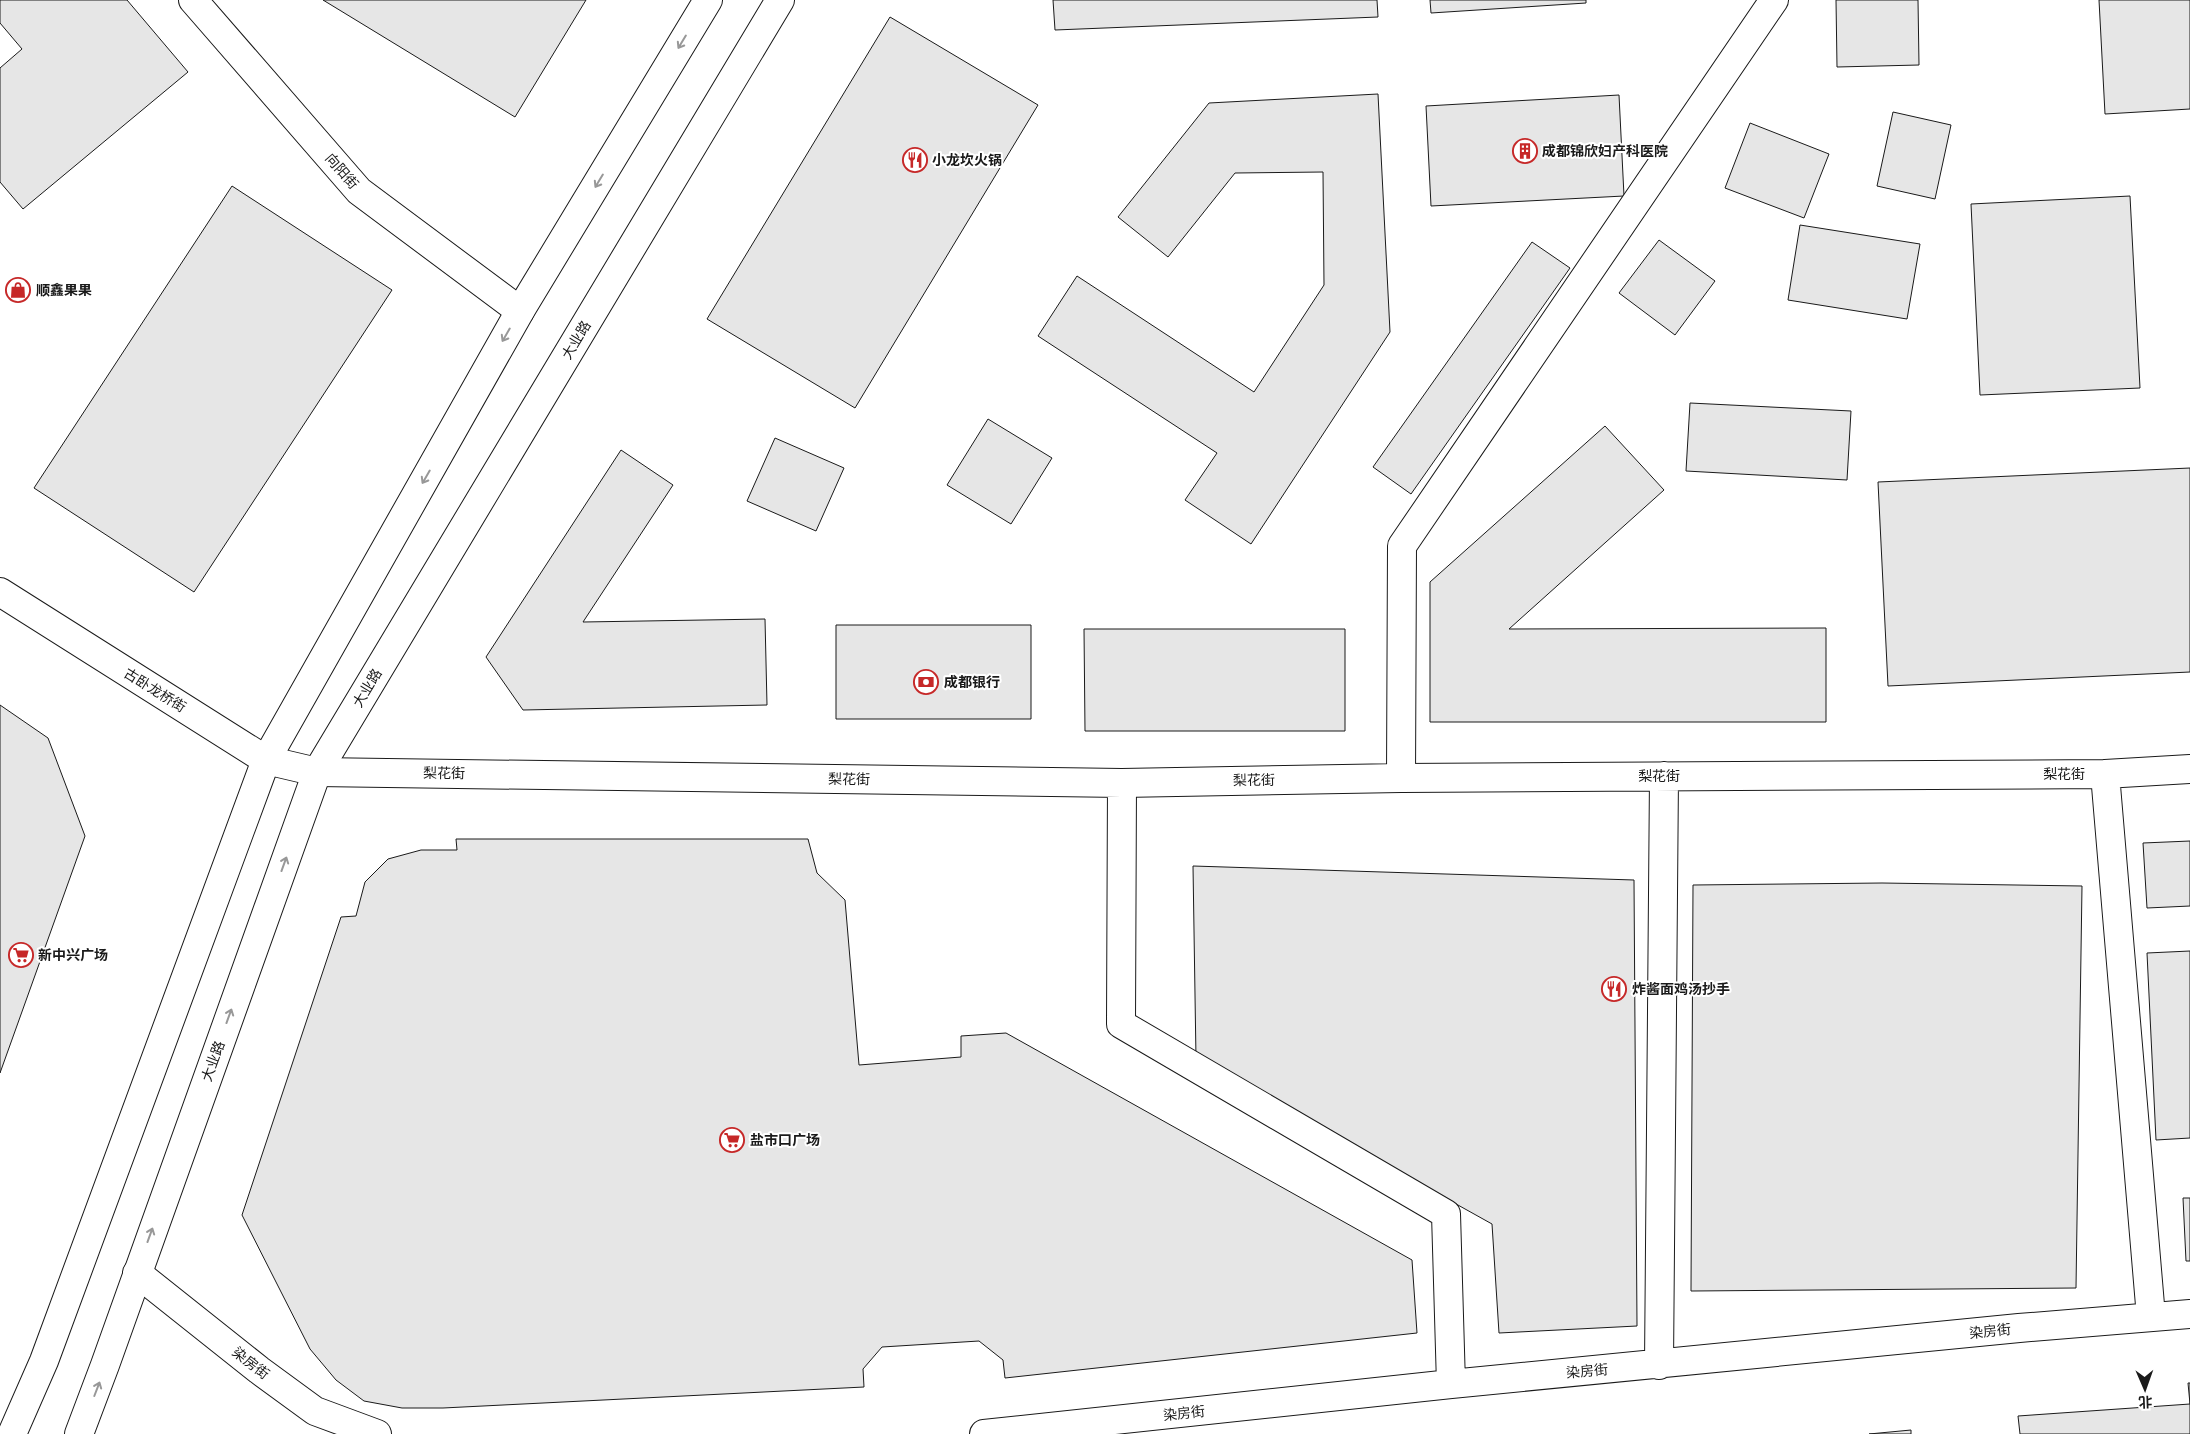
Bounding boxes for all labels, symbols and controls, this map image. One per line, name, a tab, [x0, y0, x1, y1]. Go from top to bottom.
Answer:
one-way arrow	[677, 34, 687, 48]
building icon: 成都锦欣妇产科医院	[1512, 138, 1538, 164]
place label: 成都锦欣妇产科医院	[1542, 143, 1668, 159]
restaurant icon: 小龙坎火锅	[902, 147, 928, 173]
street label: 向阳街	[322, 150, 362, 192]
place label: 小龙坎火锅	[932, 152, 1002, 168]
one-way arrow	[593, 173, 603, 187]
shop icon: 顺鑫果果	[5, 277, 31, 303]
place label: 顺鑫果果	[36, 282, 92, 298]
street label: 大业路	[558, 318, 594, 362]
one-way arrow	[501, 328, 511, 342]
one-way arrow	[421, 469, 431, 484]
street label: 古卧龙桥街	[121, 665, 189, 715]
street label: 大业路	[349, 666, 385, 710]
bank icon: 成都银行	[913, 669, 939, 695]
place label: 成都银行	[944, 674, 1000, 690]
street label: 梨花街	[423, 765, 465, 781]
street label: 梨花街	[2043, 766, 2085, 782]
street label: 梨花街	[1638, 768, 1680, 784]
street label: 梨花街	[828, 771, 870, 787]
street label: 梨花街	[1233, 772, 1275, 788]
one-way arrow	[280, 856, 289, 872]
supermarket icon: 新中兴广场	[8, 942, 34, 968]
place label: 新中兴广场	[38, 947, 108, 963]
restaurant icon: 炸酱面鸡汤抄手	[1601, 976, 1627, 1002]
place label: 炸酱面鸡汤抄手	[1632, 981, 1730, 997]
one-way arrow	[225, 1009, 234, 1025]
street label: 大业路	[198, 1039, 228, 1083]
supermarket icon: 盐市口广场	[719, 1127, 745, 1153]
place label: 盐市口广场	[750, 1132, 820, 1148]
one-way arrow	[146, 1228, 155, 1243]
street label: 染房街	[1968, 1321, 2012, 1341]
street label: 染房街	[230, 1344, 272, 1382]
street label: 染房街	[1565, 1361, 1609, 1381]
north arrow	[2120, 1364, 2170, 1414]
one-way arrow	[93, 1381, 102, 1397]
text: 北	[2138, 1394, 2153, 1410]
street label: 染房街	[1162, 1403, 1206, 1423]

